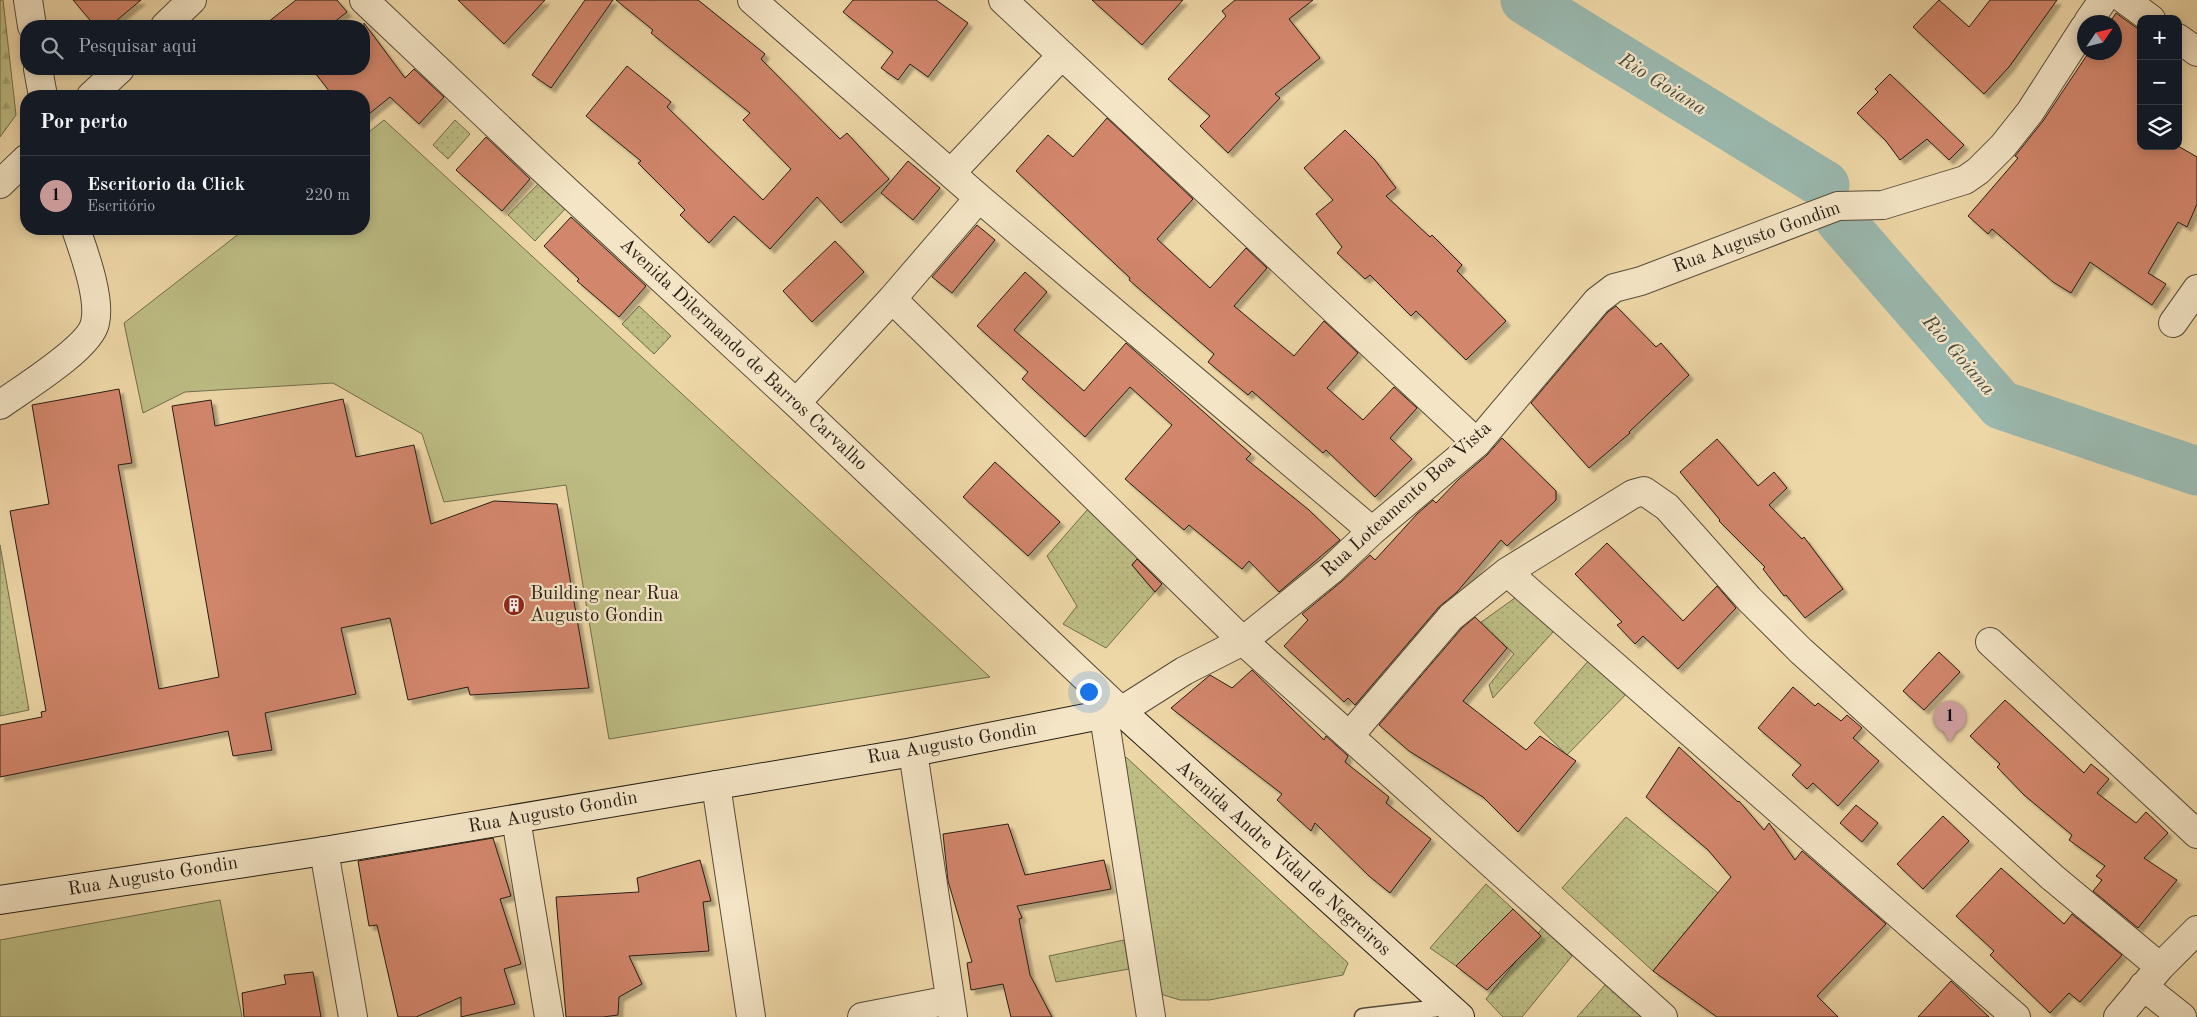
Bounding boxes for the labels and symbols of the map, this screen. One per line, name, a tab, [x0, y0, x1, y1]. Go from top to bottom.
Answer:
north arrow	[2077, 15, 2122, 60]
water label: Rio Goiana	[1614, 50, 1710, 120]
street label: Rua Augusto Gondim	[1671, 199, 1843, 277]
street label: Avenida Dilermando de Barros Carvalho	[616, 235, 870, 475]
water label: Rio Goiana	[1917, 311, 1998, 400]
street label: Rua Loteamento Boa Vista	[1318, 418, 1496, 581]
place label: Building near Rua Augusto Gondin	[530, 585, 680, 626]
building icon: Building near Rua Augusto Gondin	[502, 593, 526, 617]
your location	[1076, 679, 1102, 705]
pin: 1	[1934, 701, 1966, 742]
street label: Rua Augusto Gondin	[866, 720, 1038, 768]
street label: Avenida Andre Vidal de Negreiros	[1172, 758, 1394, 960]
street label: Rua Augusto Gondin	[467, 789, 639, 837]
street label: Rua Augusto Gondin	[67, 854, 239, 900]

